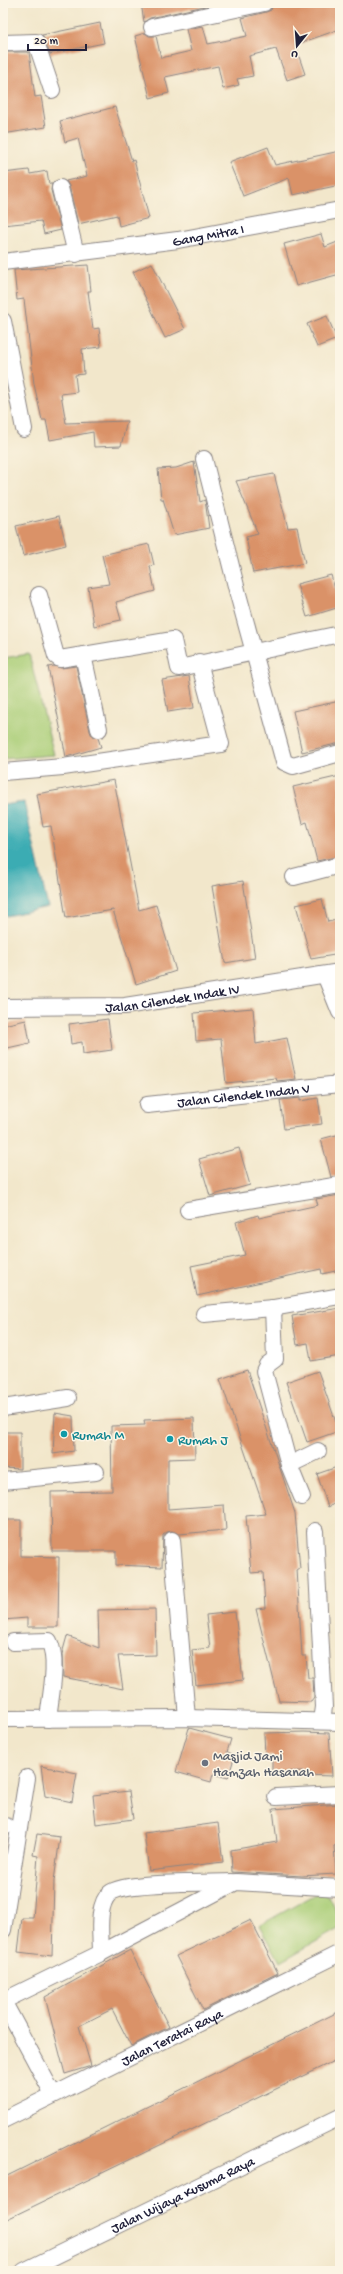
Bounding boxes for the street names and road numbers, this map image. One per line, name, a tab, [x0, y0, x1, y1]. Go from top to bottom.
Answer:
street label: Gang Mitra I	[172, 222, 246, 252]
street label: Jalan Cilendek Indak IV	[105, 982, 241, 1017]
street label: Jalan Cilendek Indah V	[176, 1081, 311, 1113]
street label: Jalan Teratai Raya	[119, 2006, 227, 2071]
street label: Jalan Wijaya Kusuma Raya	[109, 2153, 259, 2238]

